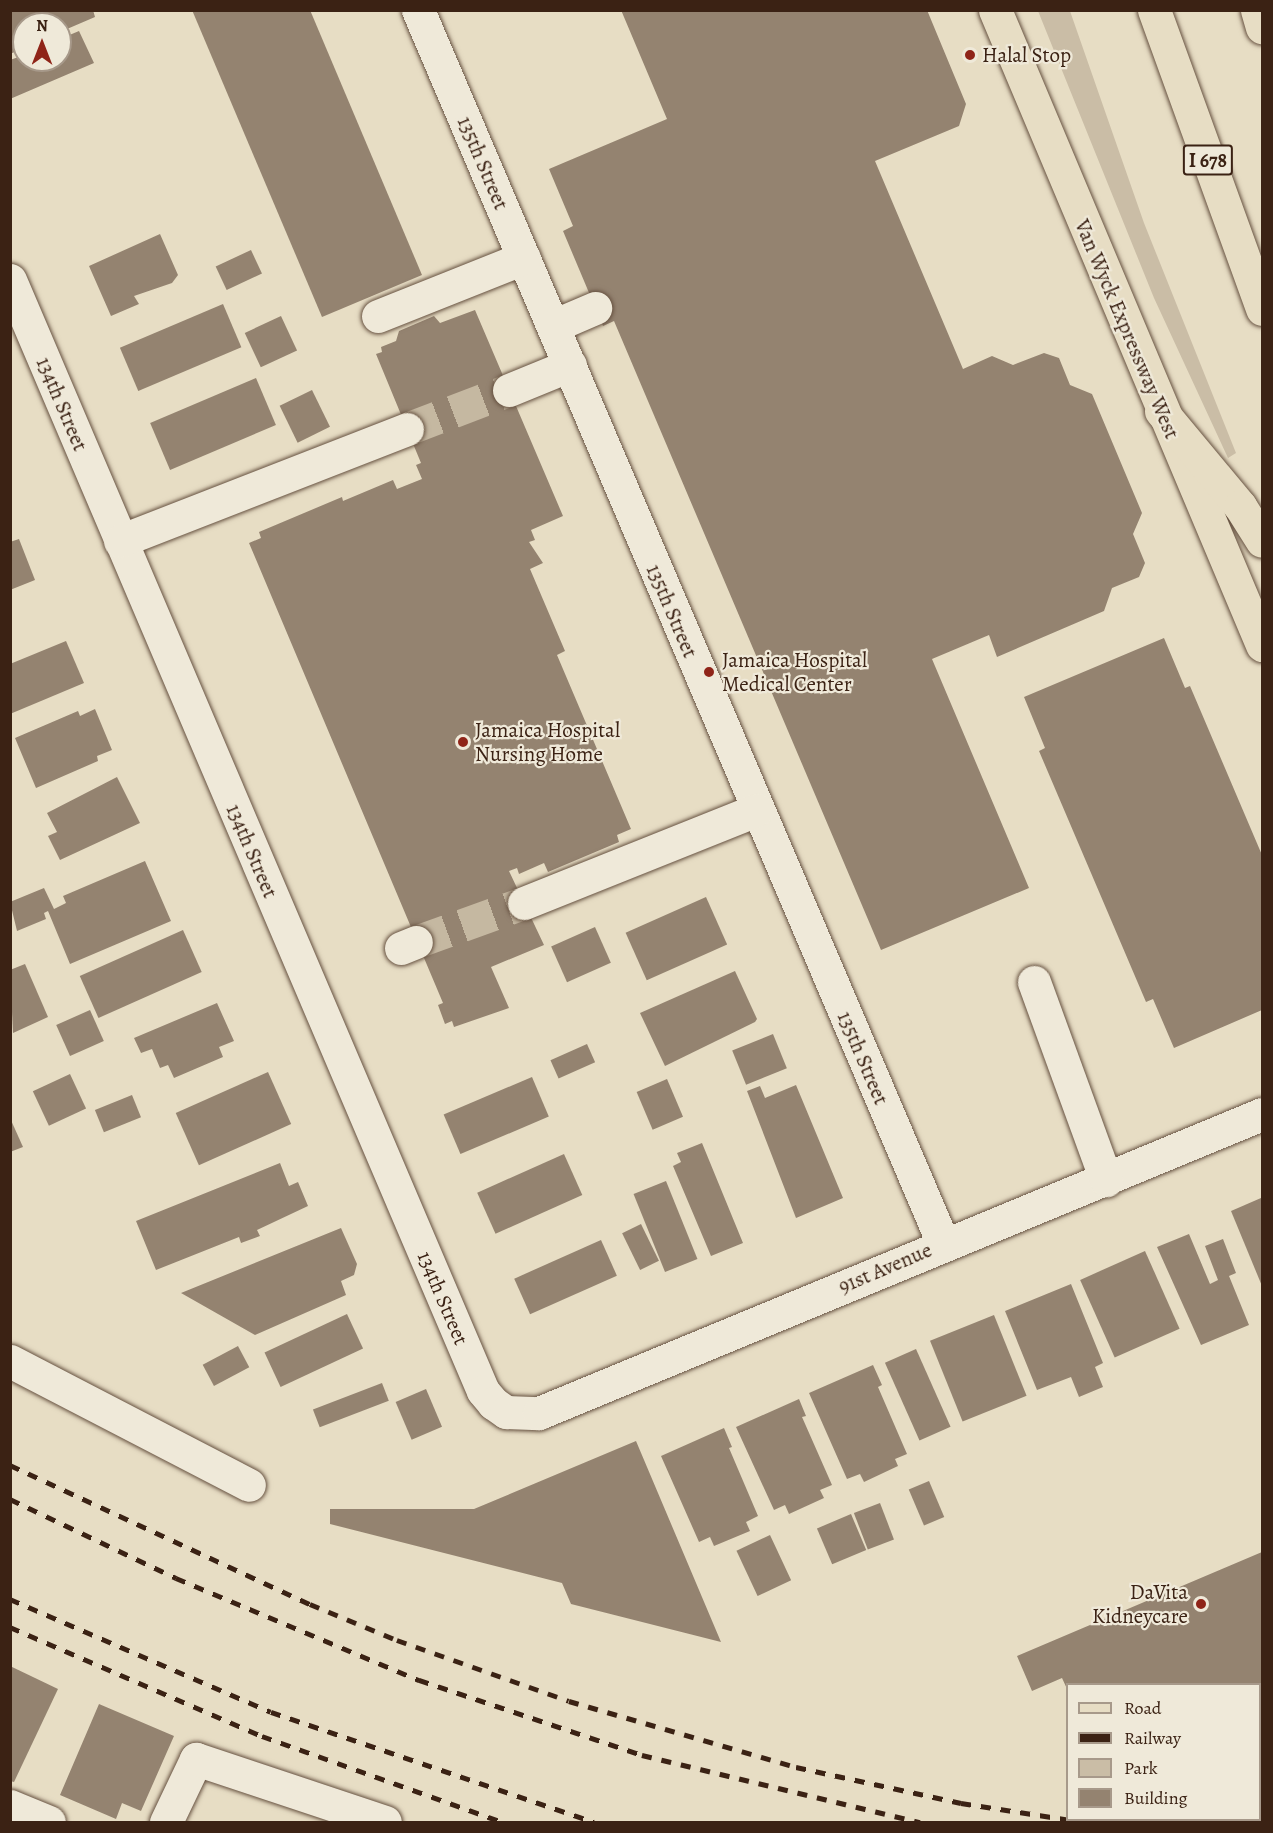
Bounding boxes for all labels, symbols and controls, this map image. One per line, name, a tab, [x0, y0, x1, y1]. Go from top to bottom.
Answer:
north arrow	[12, 12, 72, 72]
text: N	[36, 15, 48, 37]
place label: Halal Stop	[982, 42, 1071, 68]
marker: Halal Stop	[963, 48, 977, 62]
street label: 135th Street	[452, 113, 514, 213]
road number: I 678	[1182, 143, 1234, 177]
street label: Van Wyck Expressway West	[1069, 216, 1185, 442]
street label: 134th Street	[31, 353, 93, 455]
street label: 135th Street	[641, 561, 703, 661]
place label: Jamaica Hospital Medical Center	[722, 647, 867, 697]
marker: Jamaica Hospital Medical Center	[700, 663, 718, 681]
place label: Jamaica Hospital Nursing Home	[475, 717, 620, 767]
marker: Jamaica Hospital Nursing Home	[456, 735, 470, 749]
street label: 134th Street	[221, 800, 283, 902]
street label: 135th Street	[832, 1008, 894, 1108]
street label: 91st Avenue	[835, 1237, 935, 1299]
street label: 134th Street	[412, 1247, 474, 1349]
place label: DaVita Kidneycare	[1092, 1579, 1188, 1629]
marker: DaVita Kidneycare	[1192, 1595, 1210, 1613]
legend	[1066, 1683, 1261, 1821]
text: Road	[1124, 1696, 1161, 1720]
text: Railway	[1124, 1726, 1181, 1750]
text: Park	[1124, 1756, 1158, 1780]
text: Building	[1124, 1786, 1188, 1810]

